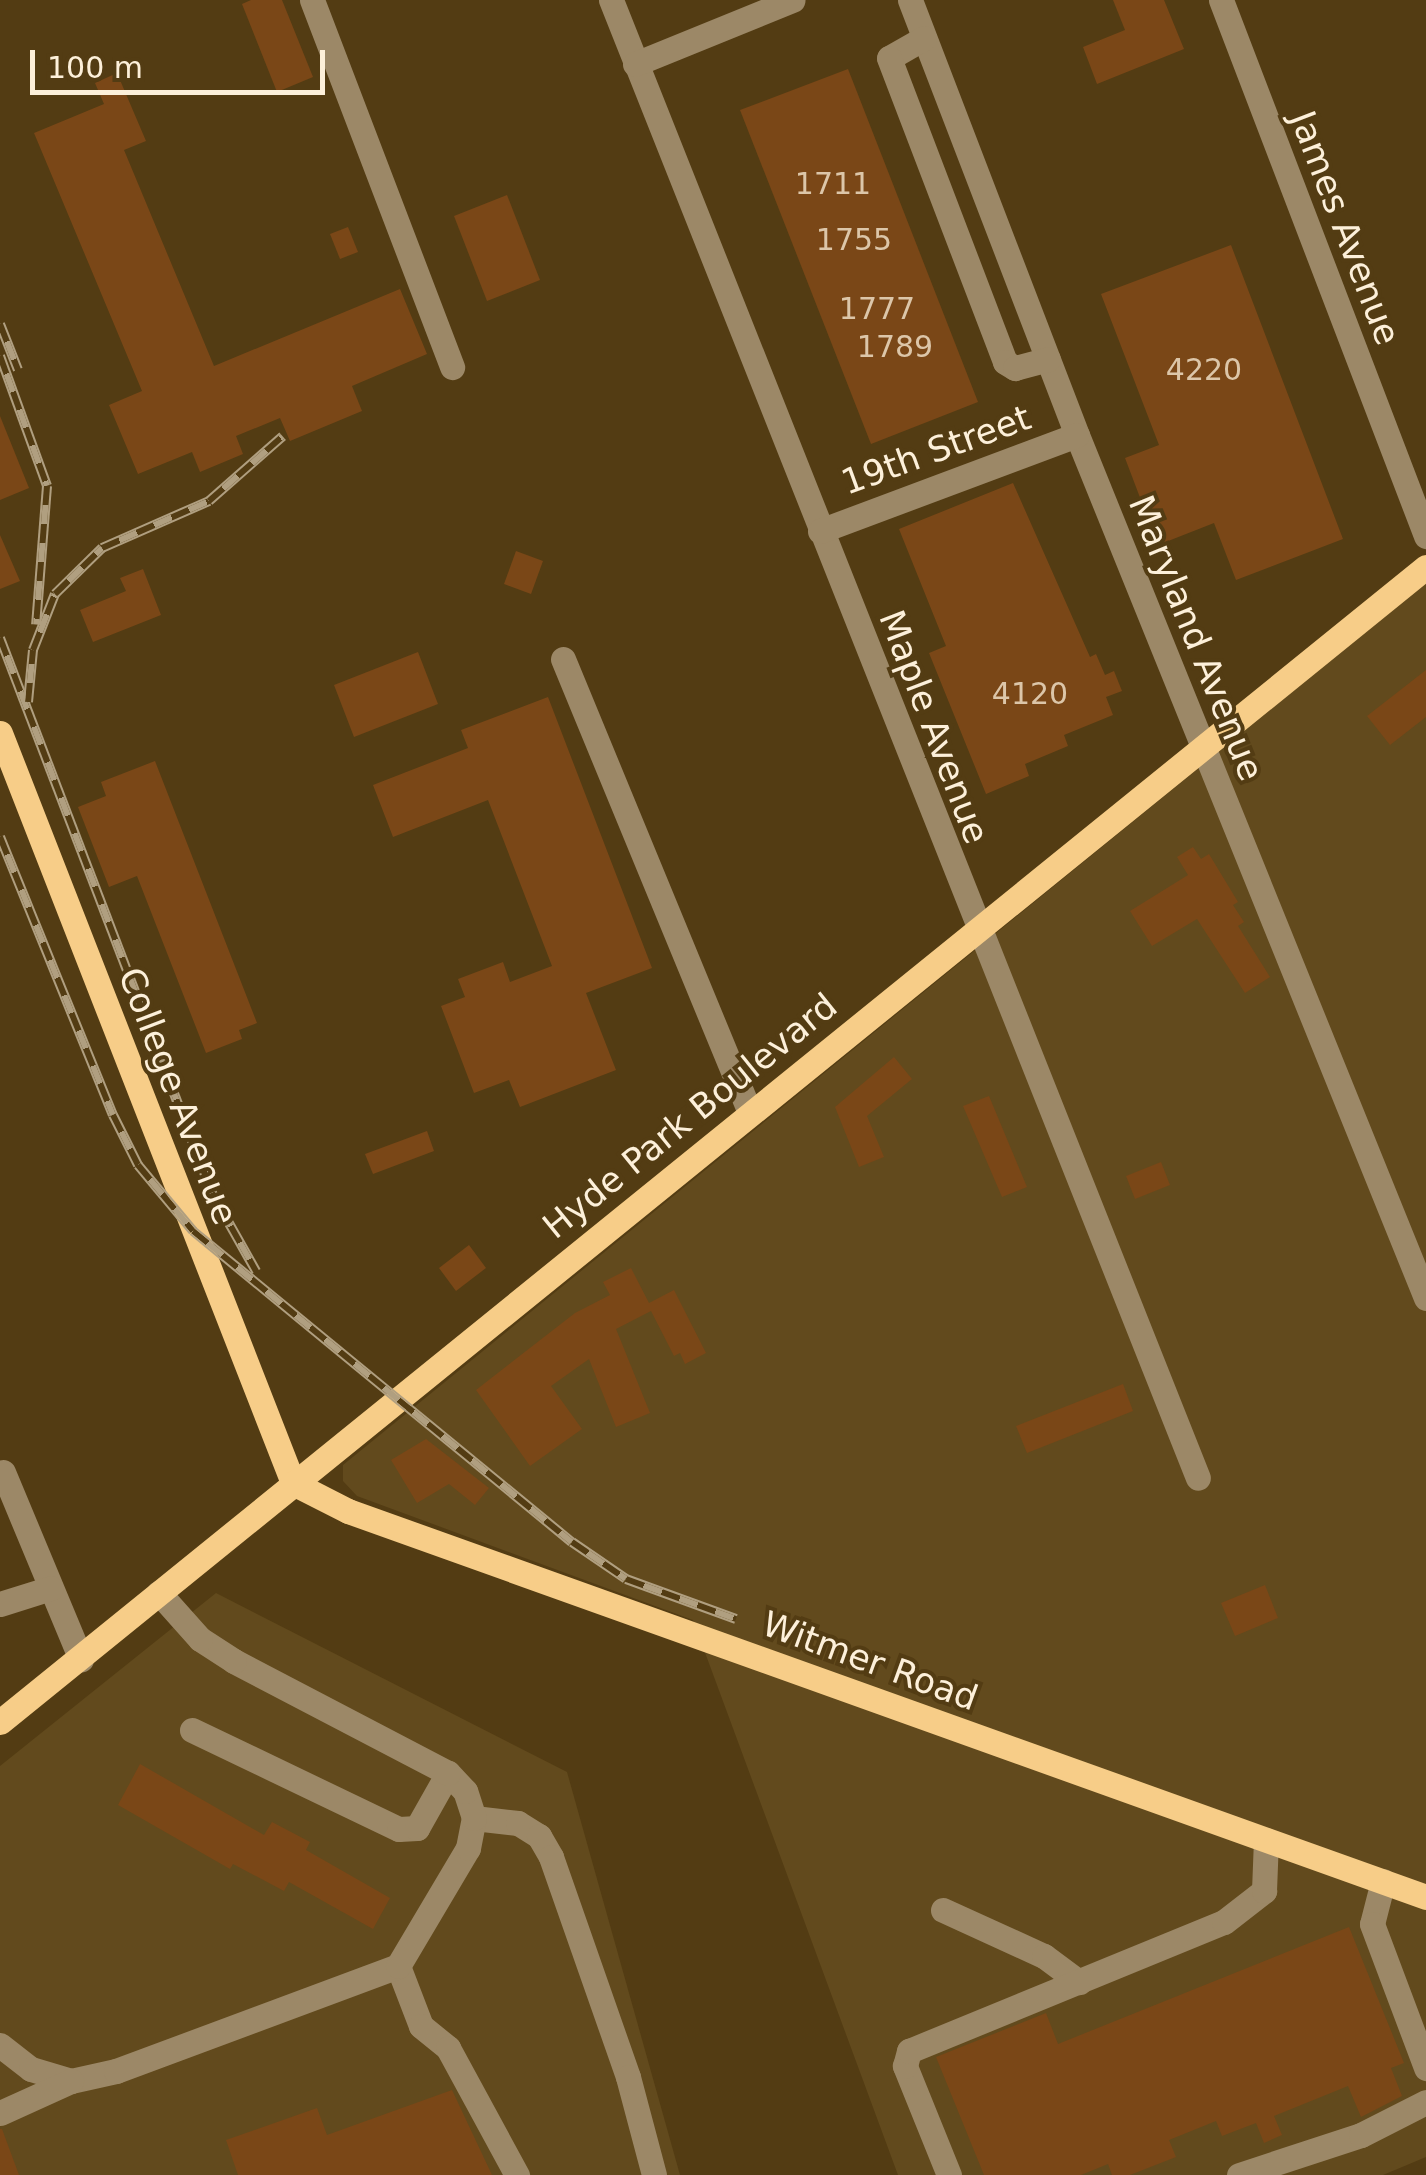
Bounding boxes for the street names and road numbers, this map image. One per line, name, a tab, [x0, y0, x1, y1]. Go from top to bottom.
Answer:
street label: James Avenue	[1281, 105, 1409, 351]
street label: 19th Street	[836, 396, 1036, 504]
street label: Maryland Avenue	[1120, 489, 1272, 787]
street label: Maple Avenue	[870, 605, 998, 849]
street label: College Avenue	[110, 962, 246, 1230]
street label: Hyde Park Boulevard	[535, 985, 845, 1247]
street label: Witmer Road	[757, 1603, 983, 1719]

